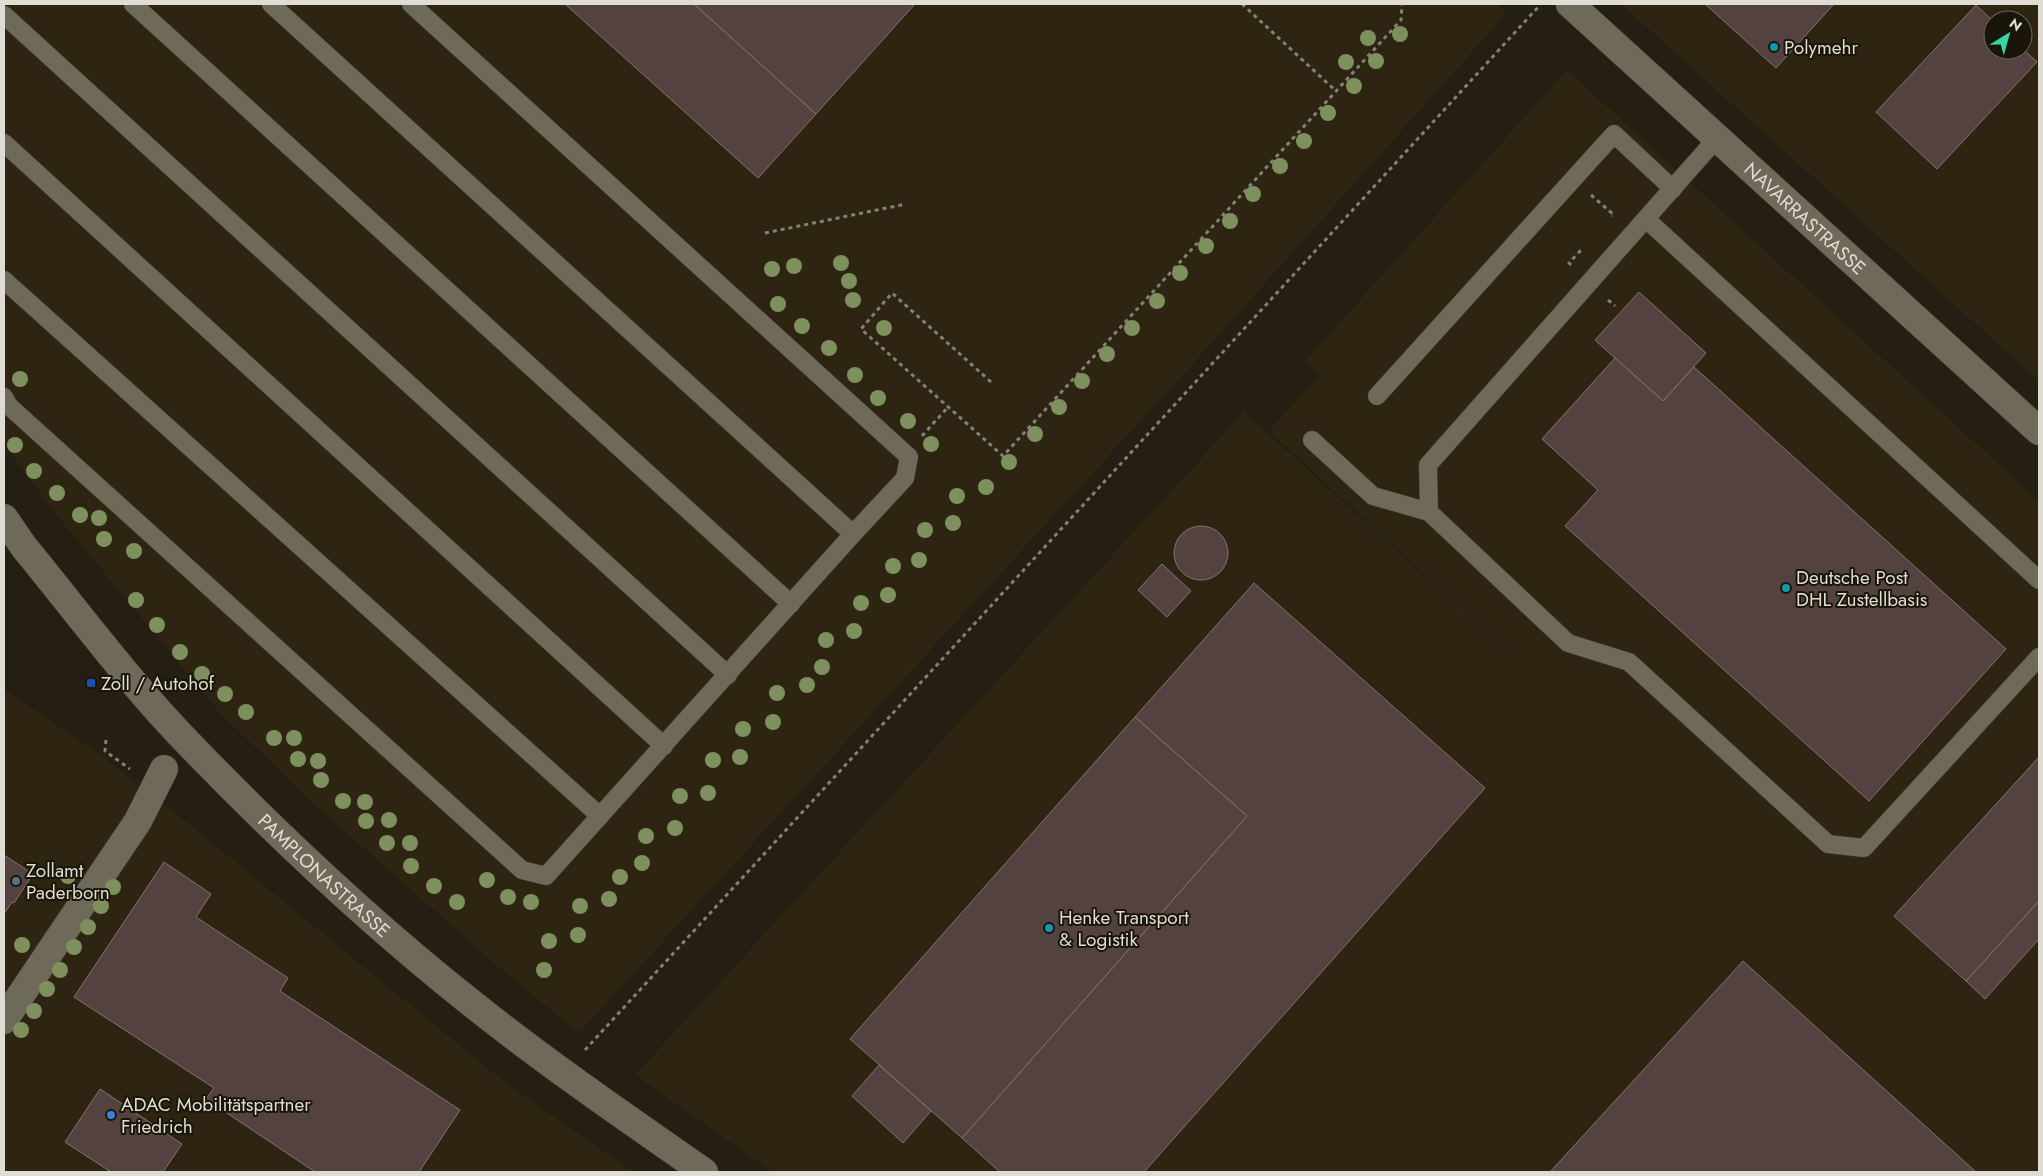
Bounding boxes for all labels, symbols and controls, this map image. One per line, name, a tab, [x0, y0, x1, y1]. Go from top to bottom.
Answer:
north arrow	[1983, 10, 2033, 60]
text: N	[2005, 13, 2026, 36]
place label: Polymehr	[1784, 34, 1859, 61]
marker: Polymehr	[1768, 41, 1780, 53]
street label: NAVARRASTRASSE	[1738, 156, 1872, 281]
place label: Deutsche Post DHL Zustellbasis	[1796, 564, 1928, 613]
marker: Deutsche Post DHL Zustellbasis	[1780, 582, 1792, 594]
place label: Zoll / Autohof	[101, 670, 215, 697]
marker: Zoll / Autohof	[85, 677, 97, 689]
street label: PAMPLONASTRASSE	[252, 807, 396, 944]
place label: Zollamt Paderborn	[26, 857, 110, 906]
marker: Zollamt Paderborn	[10, 875, 22, 887]
place label: Henke Transport & Logistik	[1059, 904, 1189, 953]
marker: Henke Transport & Logistik	[1043, 922, 1055, 934]
place label: ADAC Mobilitätspartner Friedrich	[121, 1091, 311, 1140]
marker: ADAC Mobilitätspartner Friedrich	[105, 1109, 117, 1121]

